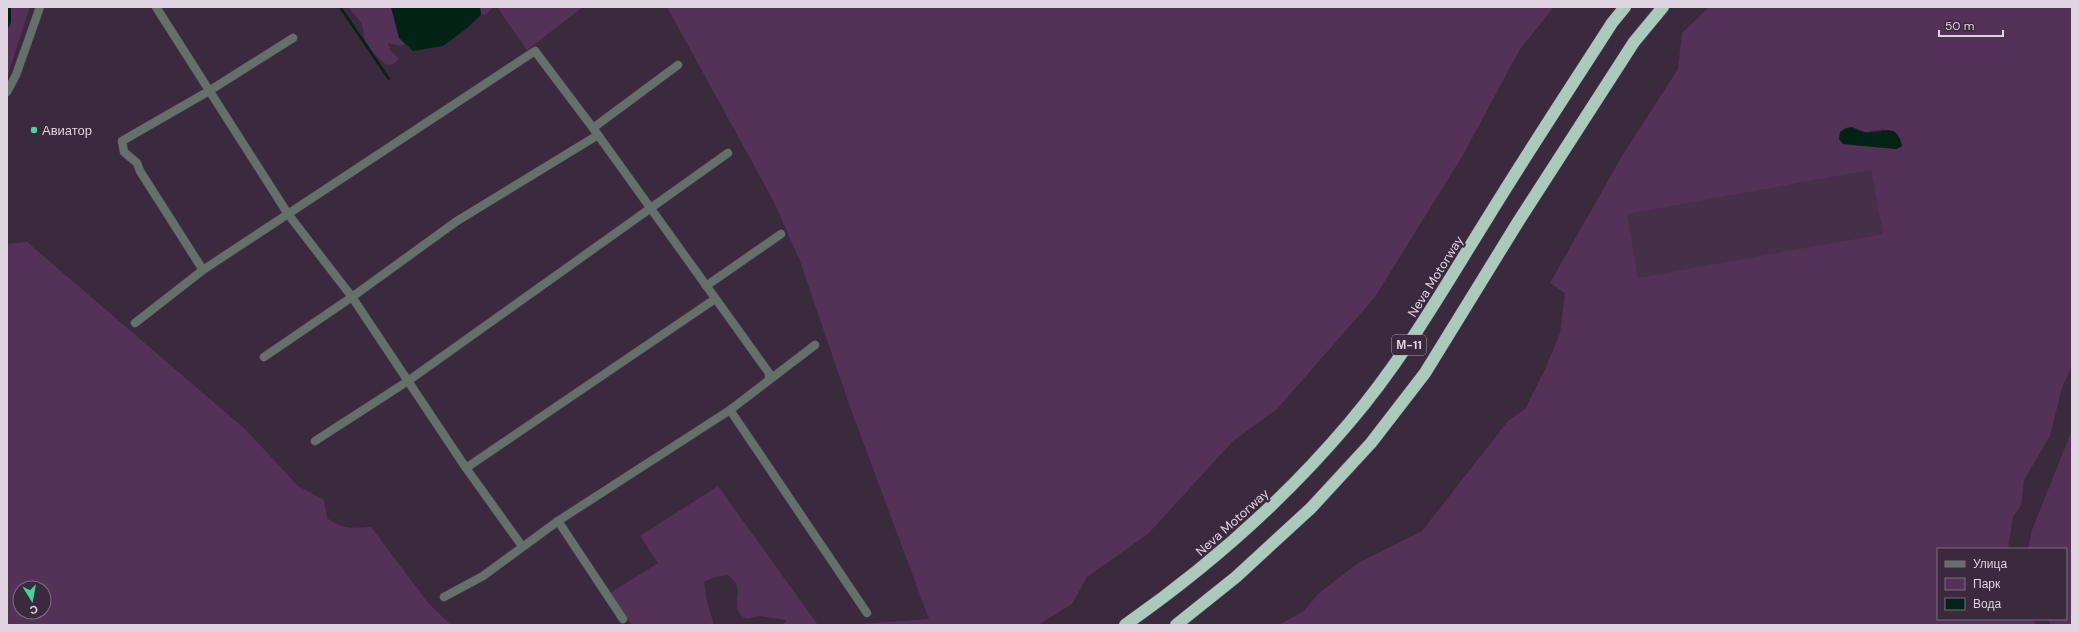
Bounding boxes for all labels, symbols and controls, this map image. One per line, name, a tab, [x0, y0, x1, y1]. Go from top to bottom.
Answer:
scale bar	[1939, 12, 2003, 38]
text: 50 m	[1945, 18, 1974, 34]
place label: Авиатор	[42, 122, 92, 139]
marker: Авиатор	[29, 125, 39, 135]
street label: Neva Motorway	[1404, 232, 1467, 320]
road number: М-11	[1392, 335, 1426, 355]
street label: Neva Motorway	[1192, 485, 1272, 560]
legend	[1937, 548, 2067, 620]
text: Улица	[1973, 556, 2007, 572]
text: Парк	[1973, 576, 2001, 592]
north arrow	[12, 580, 52, 620]
text: Вода	[1973, 596, 2001, 612]
text: С	[29, 602, 39, 617]

